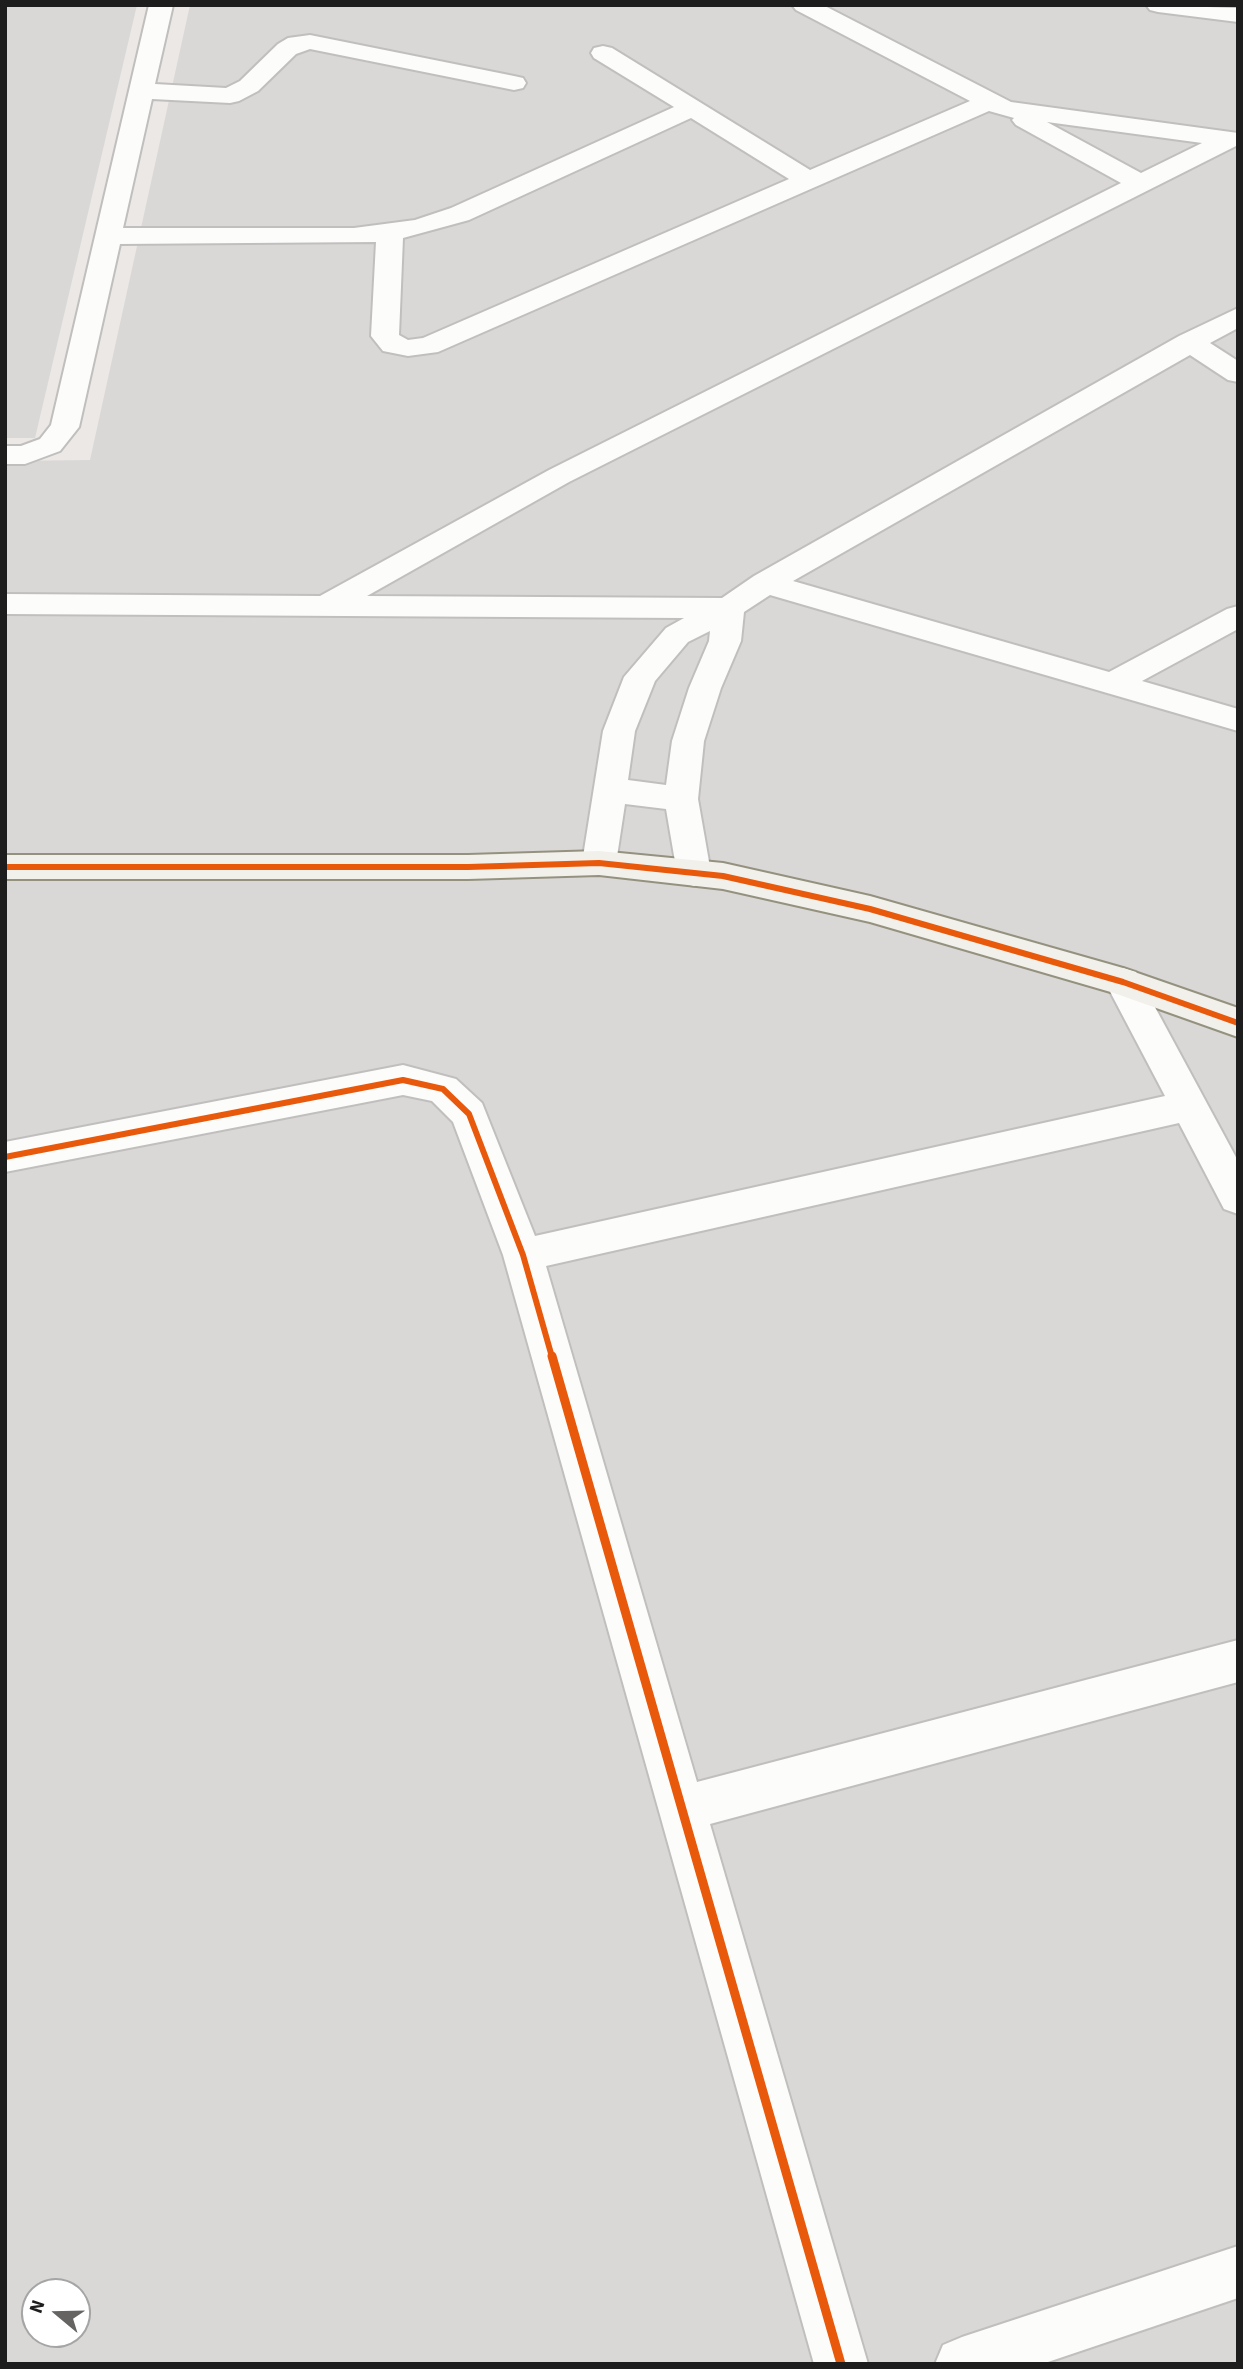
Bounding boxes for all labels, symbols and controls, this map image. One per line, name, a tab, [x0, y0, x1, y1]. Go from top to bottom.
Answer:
north arrow	[21, 2278, 91, 2348]
text: N	[23, 2296, 52, 2317]

